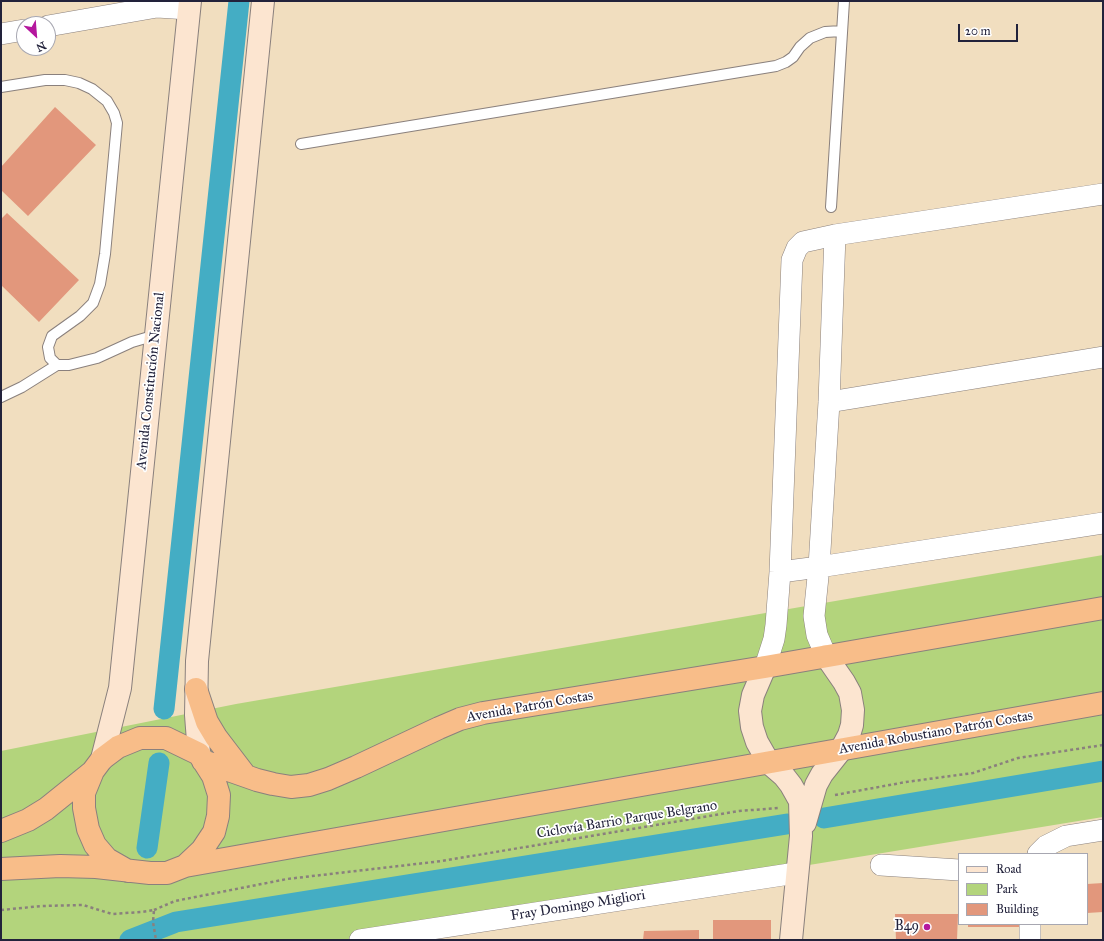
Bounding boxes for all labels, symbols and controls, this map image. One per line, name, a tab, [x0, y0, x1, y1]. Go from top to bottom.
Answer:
north arrow	[16, 16, 56, 56]
scale bar	[960, 16, 1020, 42]
text: 20 m	[965, 24, 991, 38]
text: N	[34, 38, 48, 54]
street label: Avenida Constitución Nacional	[133, 292, 169, 470]
street label: Avenida Patrón Costas	[466, 688, 594, 726]
street label: Avenida Robustiano Patrón Costas	[838, 708, 1034, 758]
street label: Ciclovía Barrio Parque Belgrano	[536, 797, 718, 843]
legend	[958, 853, 1088, 925]
text: Road	[996, 862, 1022, 876]
text: Park	[996, 882, 1018, 896]
street label: Fray Domingo Migliori	[510, 887, 646, 925]
text: Building	[996, 902, 1038, 916]
place label: B49	[894, 919, 919, 935]
marker: B49	[922, 922, 932, 932]

